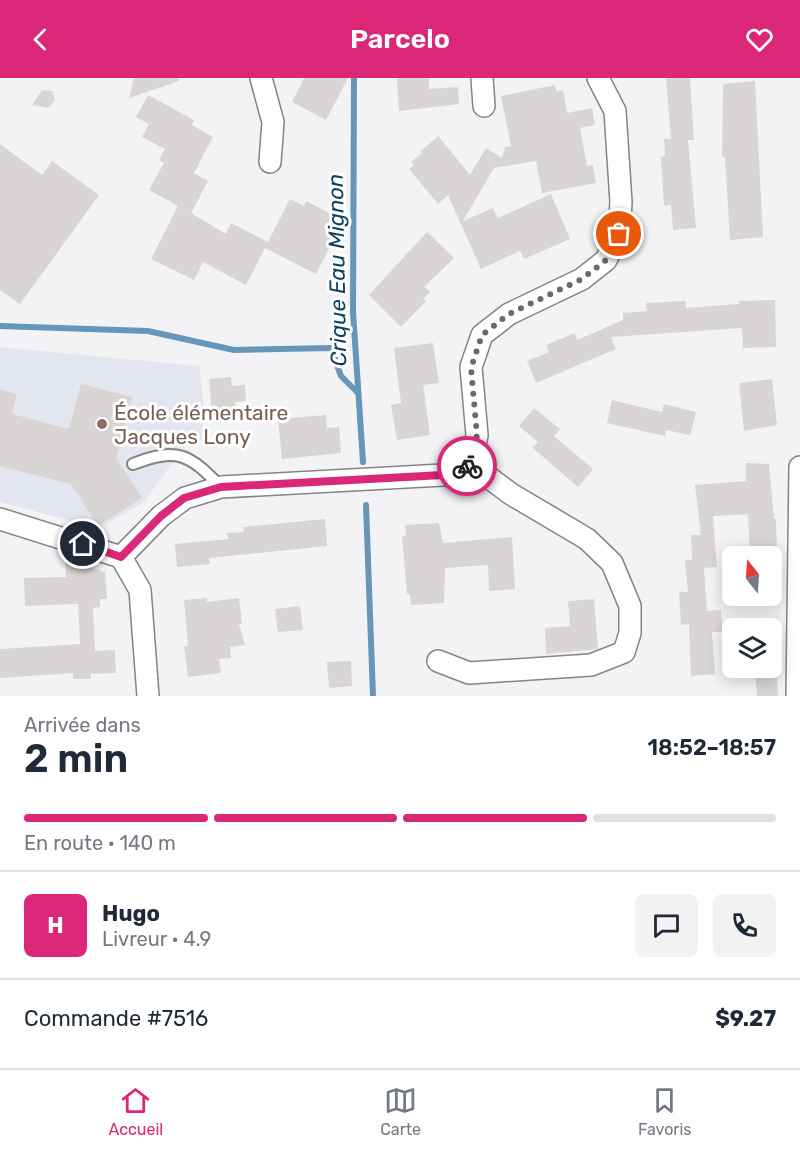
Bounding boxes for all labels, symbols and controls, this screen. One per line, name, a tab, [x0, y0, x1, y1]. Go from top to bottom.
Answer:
icon: back	[24, 23, 57, 56]
text: Parcelo	[350, 23, 450, 55]
icon: heart	[743, 23, 776, 56]
water label: Crique Eau Mignon	[322, 173, 352, 367]
pin	[593, 208, 644, 259]
icon: bag	[602, 217, 635, 250]
place label: École élémentaire Jacques Lony	[114, 400, 288, 449]
marker: École élémentaire Jacques Lony	[95, 417, 109, 431]
courier	[437, 436, 497, 496]
icon: bike	[451, 450, 484, 483]
pin	[57, 518, 108, 569]
icon: home	[66, 527, 99, 560]
north arrow	[722, 546, 782, 606]
map controls	[722, 546, 782, 678]
button: layers	[722, 618, 782, 678]
text: Arrivée dans	[24, 713, 141, 737]
text: 18:52–18:57	[648, 734, 776, 761]
text: 2 min	[24, 736, 128, 782]
text: En route · 140 m	[24, 831, 176, 855]
button: chat	[635, 894, 698, 957]
button: phone	[713, 894, 776, 957]
text: Hugo	[102, 900, 160, 927]
text: H	[47, 912, 64, 939]
text: Livreur · 4.9	[102, 927, 211, 951]
text: Commande #7516	[24, 1005, 208, 1032]
text: $9.27	[715, 1005, 776, 1032]
tab: Accueil	[109, 1084, 163, 1139]
tab: Carte	[380, 1084, 421, 1139]
tab: Favoris	[638, 1084, 691, 1139]

